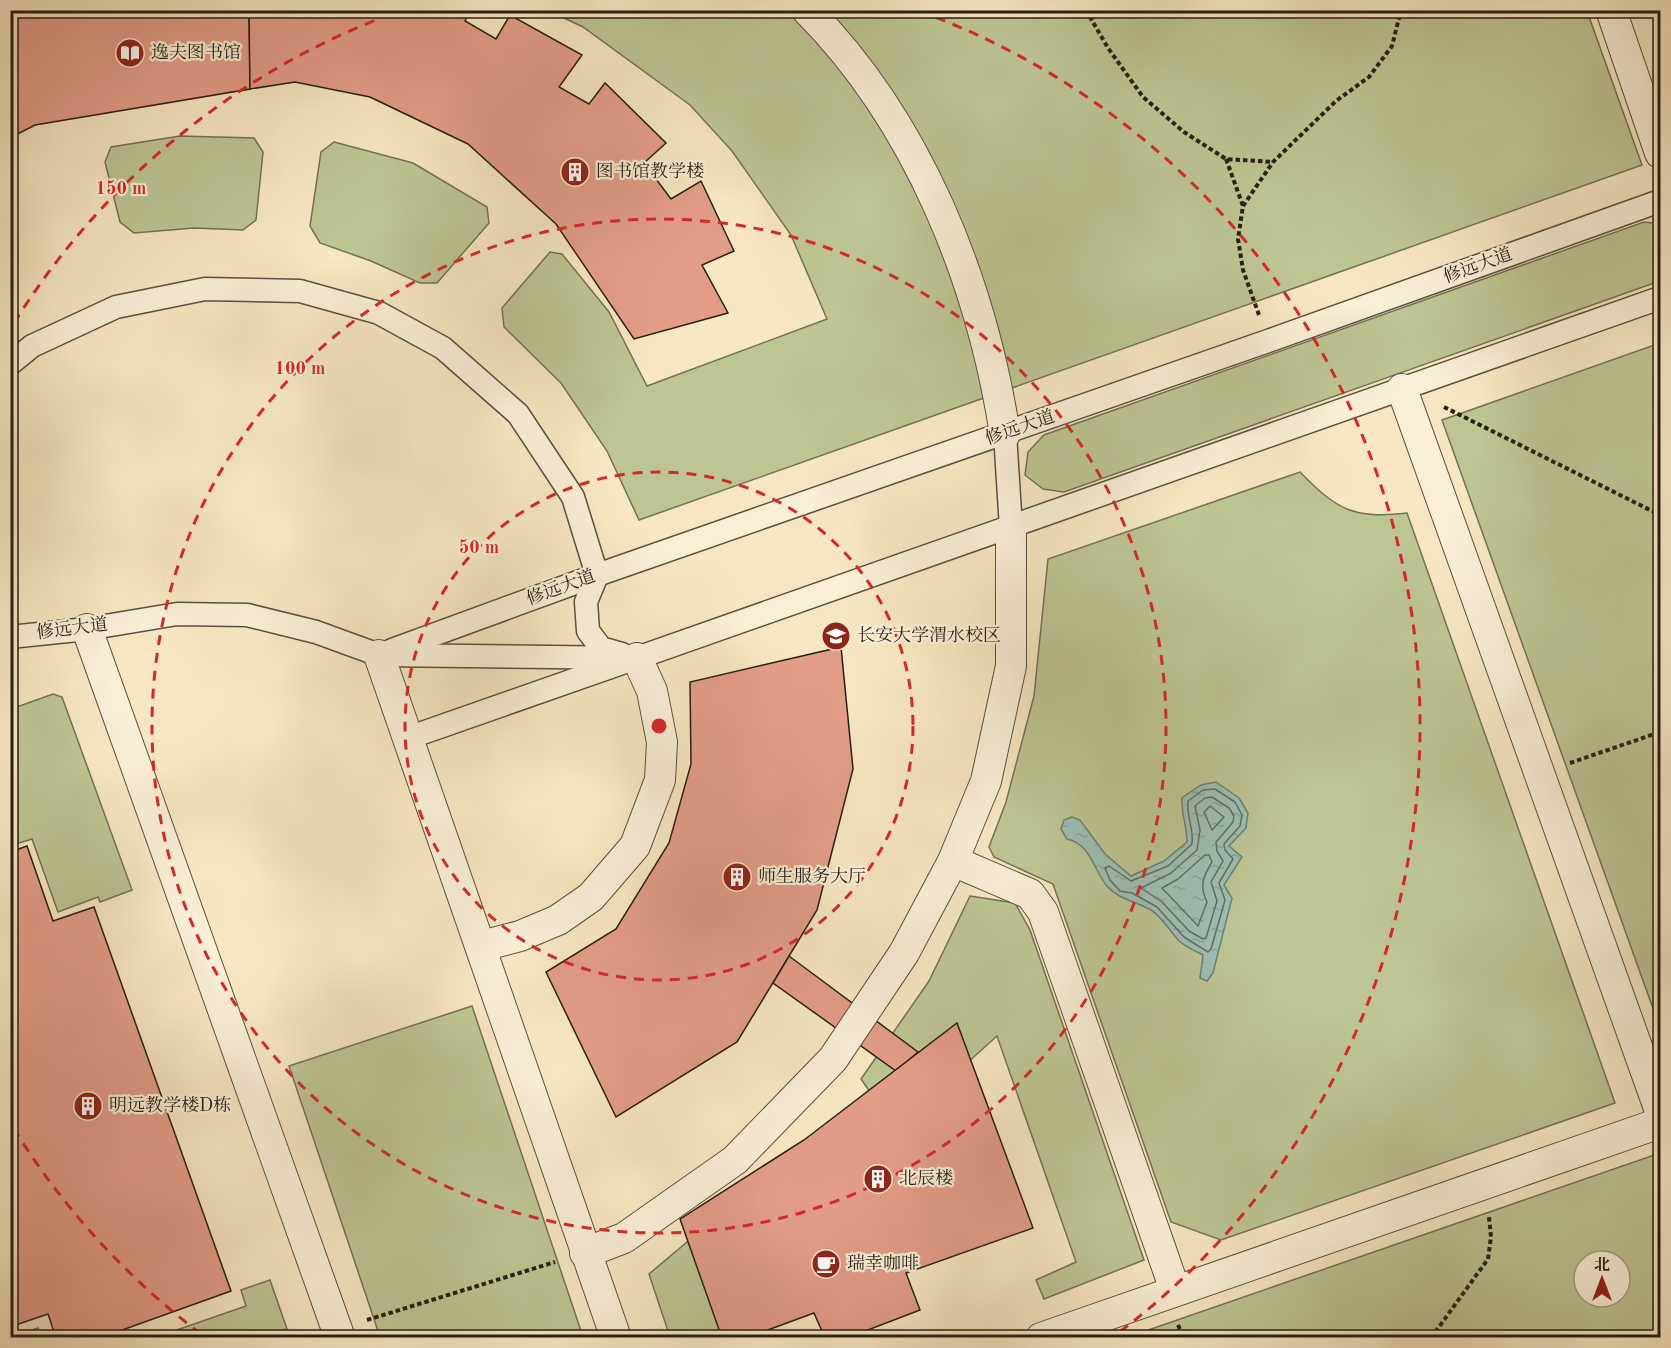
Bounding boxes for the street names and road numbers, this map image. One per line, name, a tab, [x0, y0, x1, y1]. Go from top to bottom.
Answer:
street label: 修远大道	[1440, 243, 1515, 287]
street label: 修远大道	[982, 406, 1057, 448]
street label: 修远大道	[523, 565, 598, 609]
street label: 修远大道	[35, 614, 109, 642]

